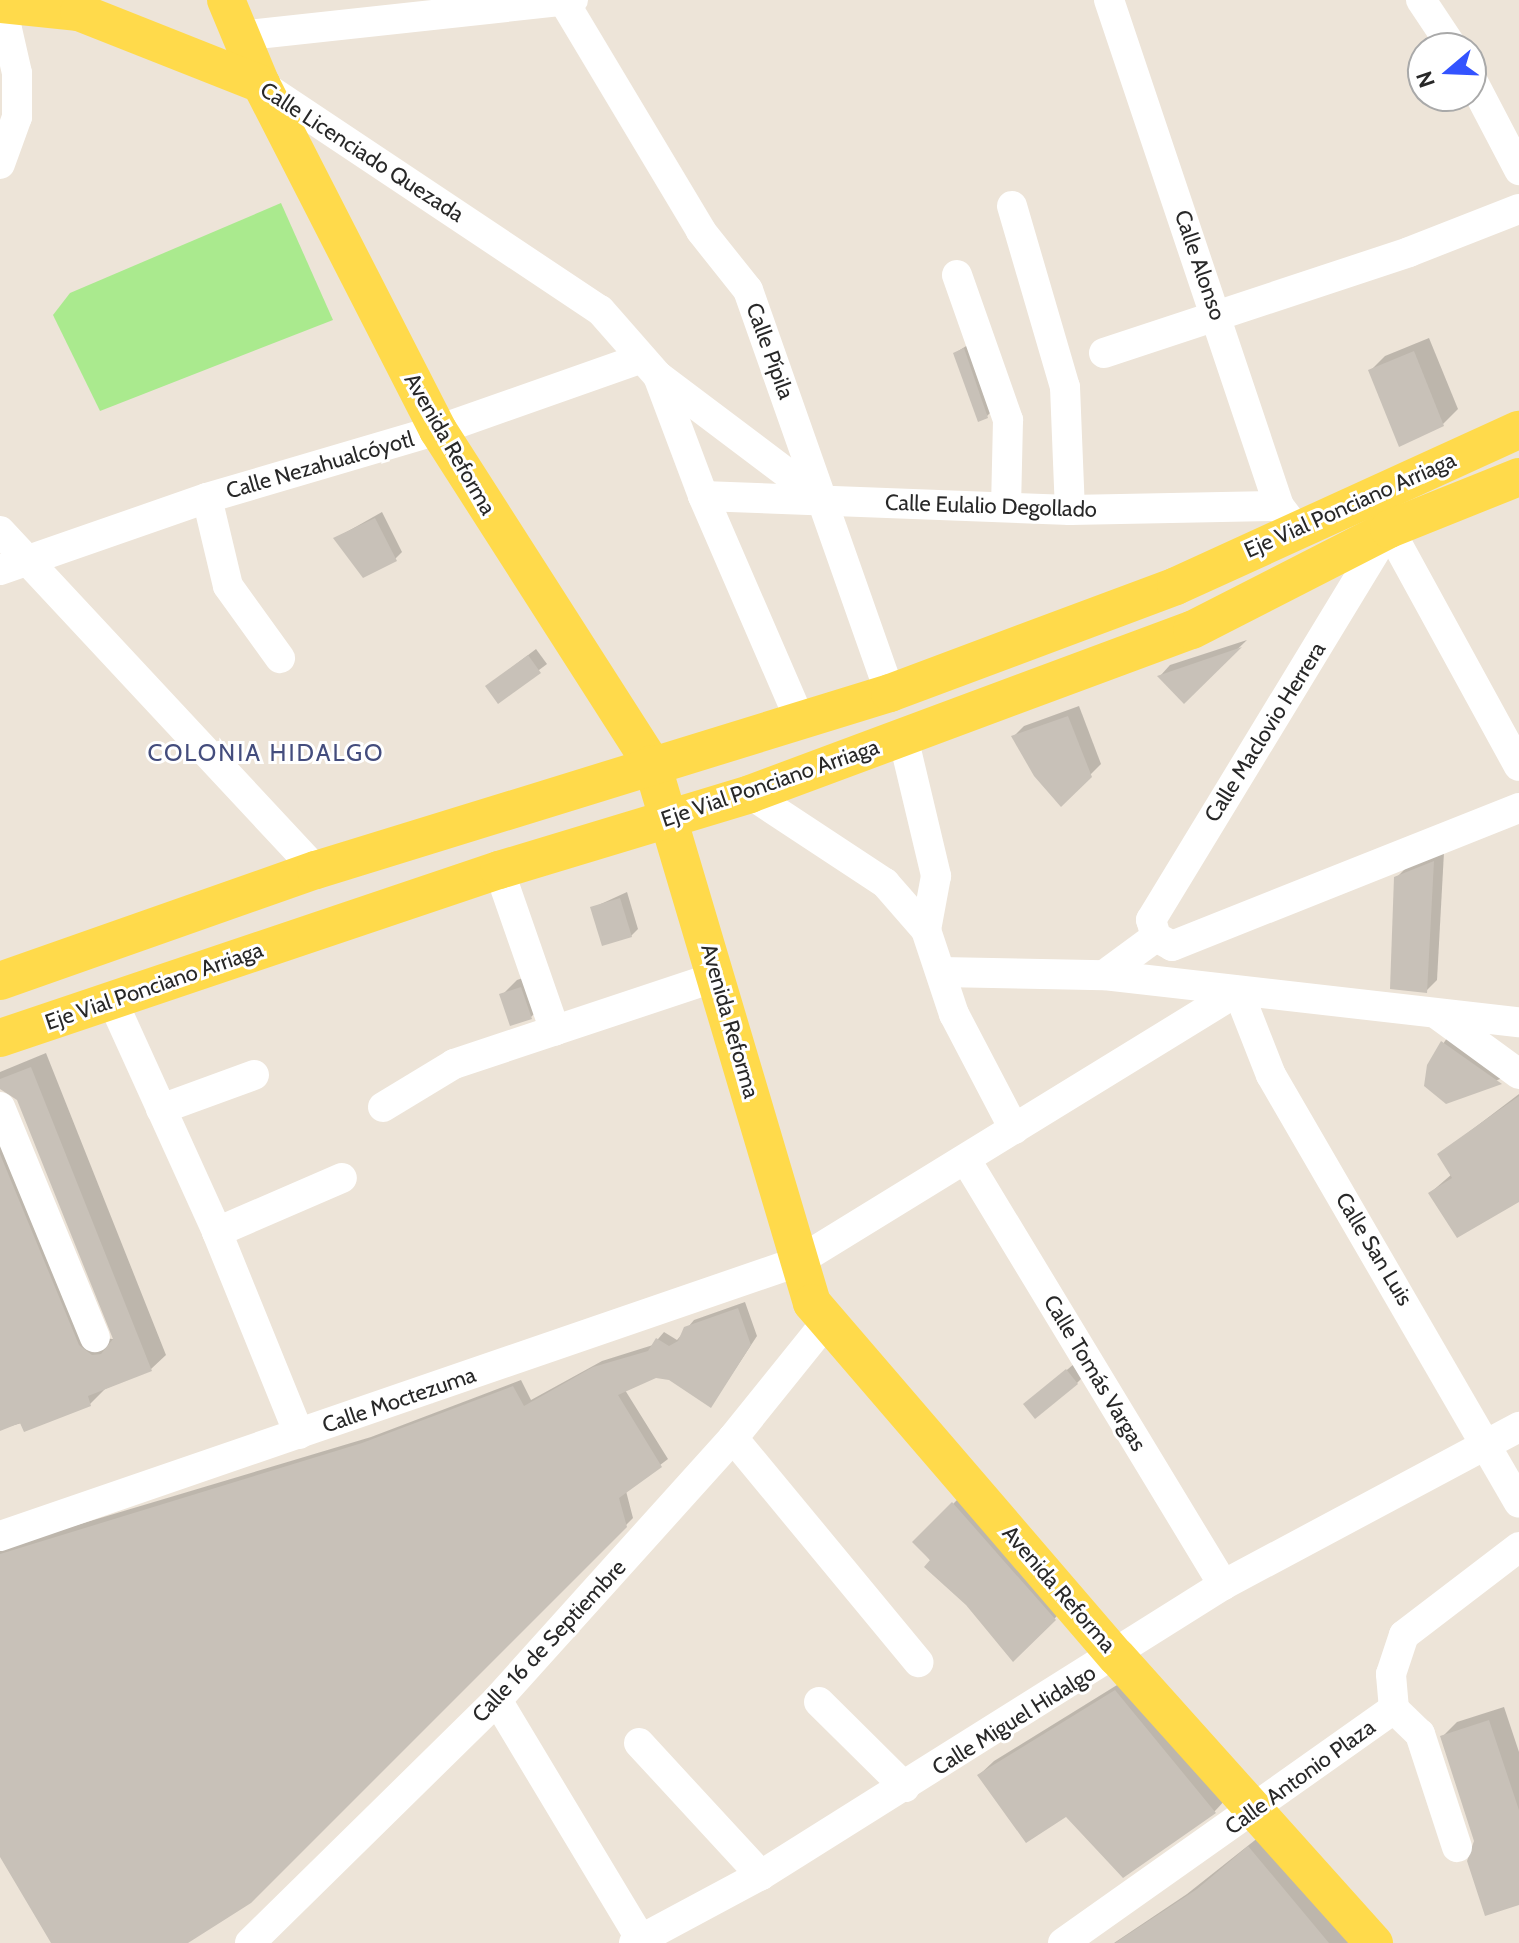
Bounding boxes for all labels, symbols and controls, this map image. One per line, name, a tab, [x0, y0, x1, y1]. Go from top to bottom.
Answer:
north arrow	[1407, 32, 1487, 112]
text: N	[1410, 68, 1441, 91]
street label: Calle Licenciado Quezada	[255, 76, 469, 228]
street label: Calle Alonso	[1169, 206, 1231, 324]
street label: Calle Pípila	[740, 299, 800, 403]
street label: Avenida Reforma	[399, 368, 501, 520]
street label: Calle Nezahualcóyotl	[223, 426, 417, 504]
street label: Eje Vial Ponciano Arriaga	[1240, 446, 1460, 564]
street label: Calle Eulalio Degollado	[885, 489, 1097, 523]
street label: Calle Maclovio Herrera	[1199, 637, 1331, 827]
street label: Eje Vial Ponciano Arriaga	[658, 733, 882, 833]
district label: COLONIA HIDALGO	[147, 739, 385, 767]
street label: Eje Vial Ponciano Arriaga	[42, 936, 266, 1036]
street label: Avenida Reforma	[695, 941, 765, 1101]
street label: Calle San Luis	[1330, 1188, 1418, 1310]
street label: Calle Tomás Vargas	[1038, 1290, 1152, 1456]
street label: Calle Moctezuma	[319, 1361, 479, 1439]
street label: Avenida Reforma	[997, 1520, 1121, 1658]
street label: Calle 16 de Septiembre	[467, 1554, 631, 1728]
street label: Calle Miguel Hidalgo	[927, 1659, 1101, 1781]
street label: Calle Antonio Plaza	[1220, 1714, 1380, 1840]

